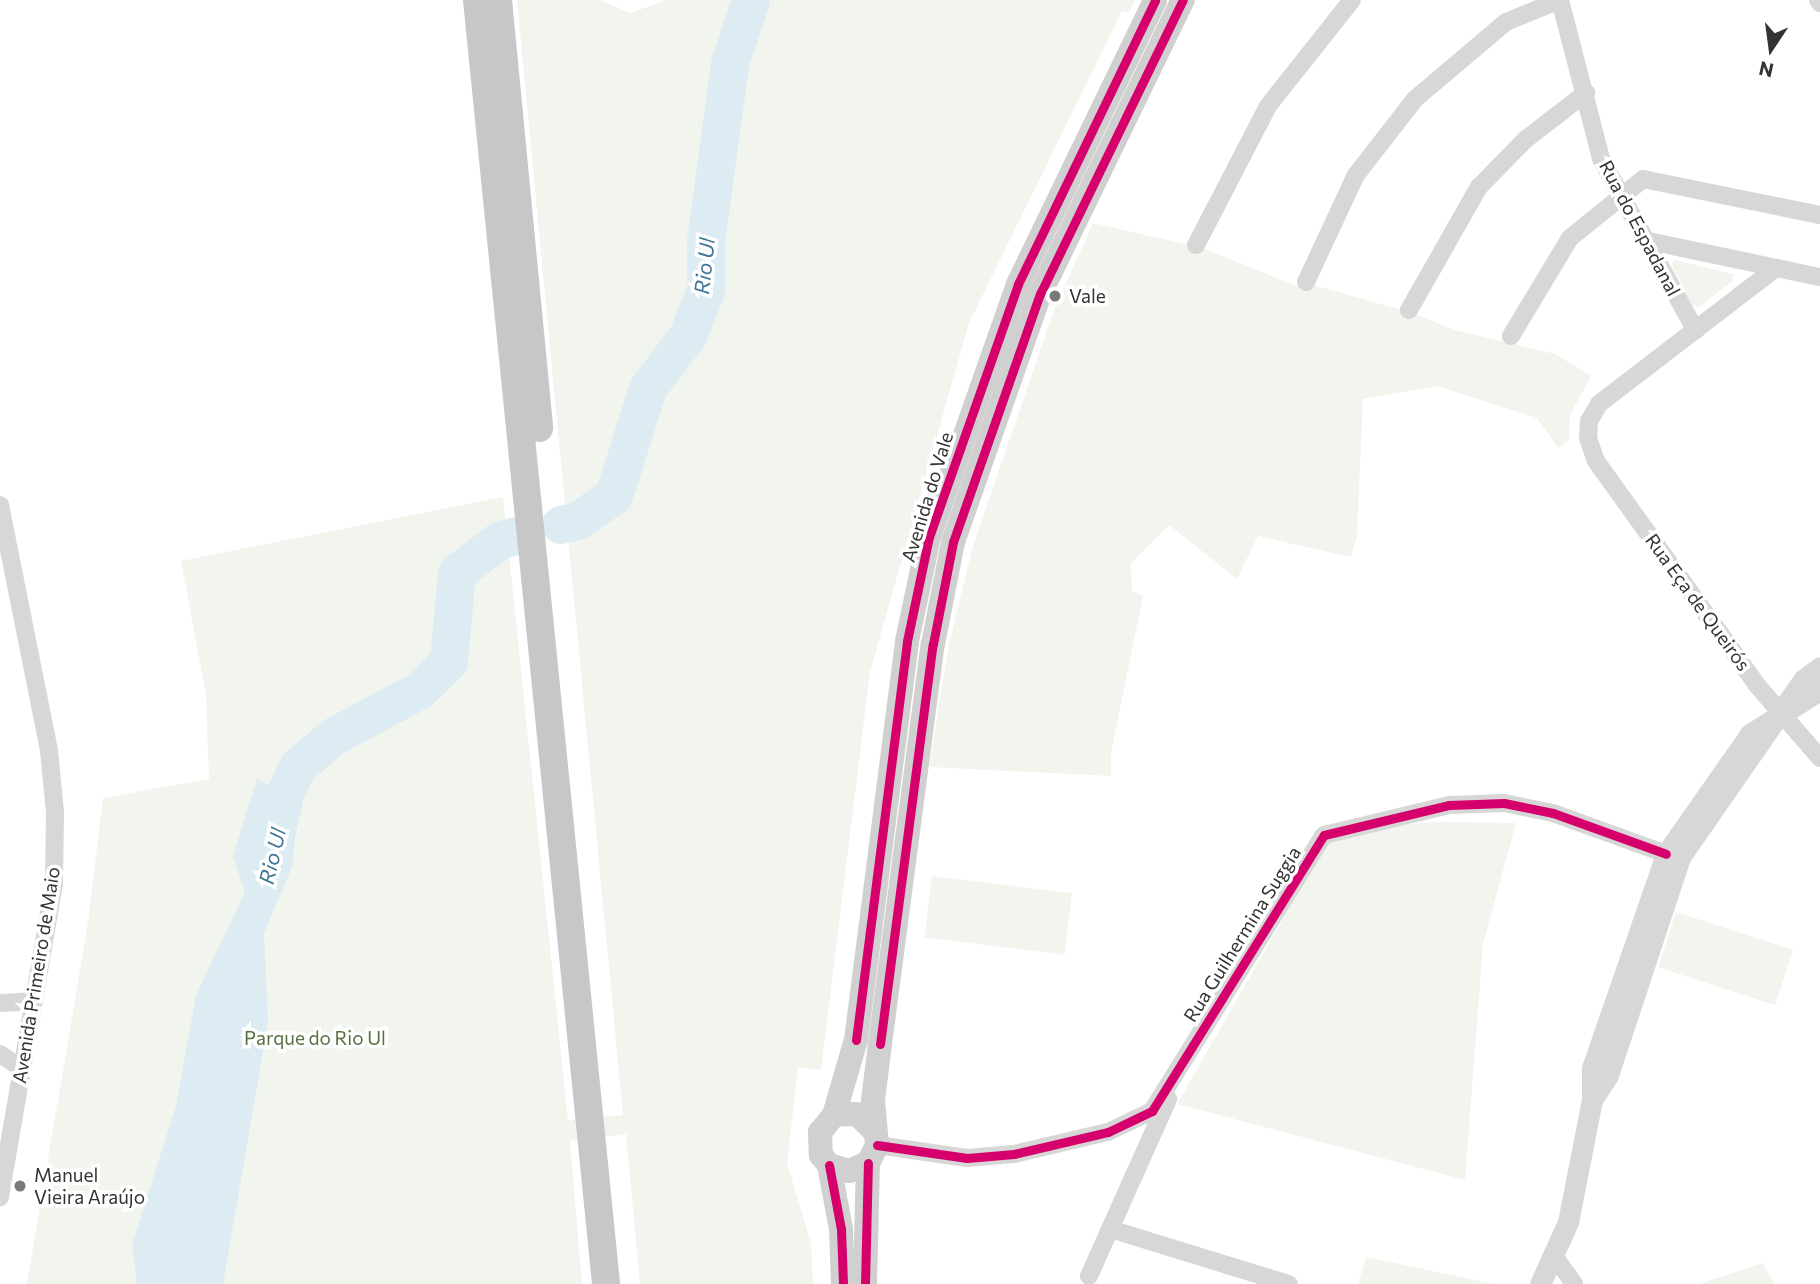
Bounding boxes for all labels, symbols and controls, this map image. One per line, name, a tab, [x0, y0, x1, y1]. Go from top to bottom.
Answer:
north arrow	[1736, 14, 1806, 84]
text: N	[1757, 57, 1776, 83]
street label: Rua do Espadanal	[1595, 156, 1685, 300]
water label: Rio Ul	[689, 236, 719, 296]
place label: Vale	[1069, 285, 1106, 307]
marker: Vale	[1047, 288, 1063, 304]
street label: Avenida do Vale	[896, 429, 958, 565]
street label: Rua Eça de Queirós	[1641, 529, 1755, 675]
water label: Rio Ul	[253, 826, 291, 886]
street label: Rua Guilhermina Suggia	[1179, 842, 1305, 1026]
street label: Avenida Primeiro de Maio	[8, 865, 64, 1085]
park label: Parque do Rio Ul	[244, 1027, 386, 1049]
place label: Manuel Vieira Araújo	[34, 1164, 145, 1208]
marker: Manuel Vieira Araújo	[12, 1178, 28, 1194]

